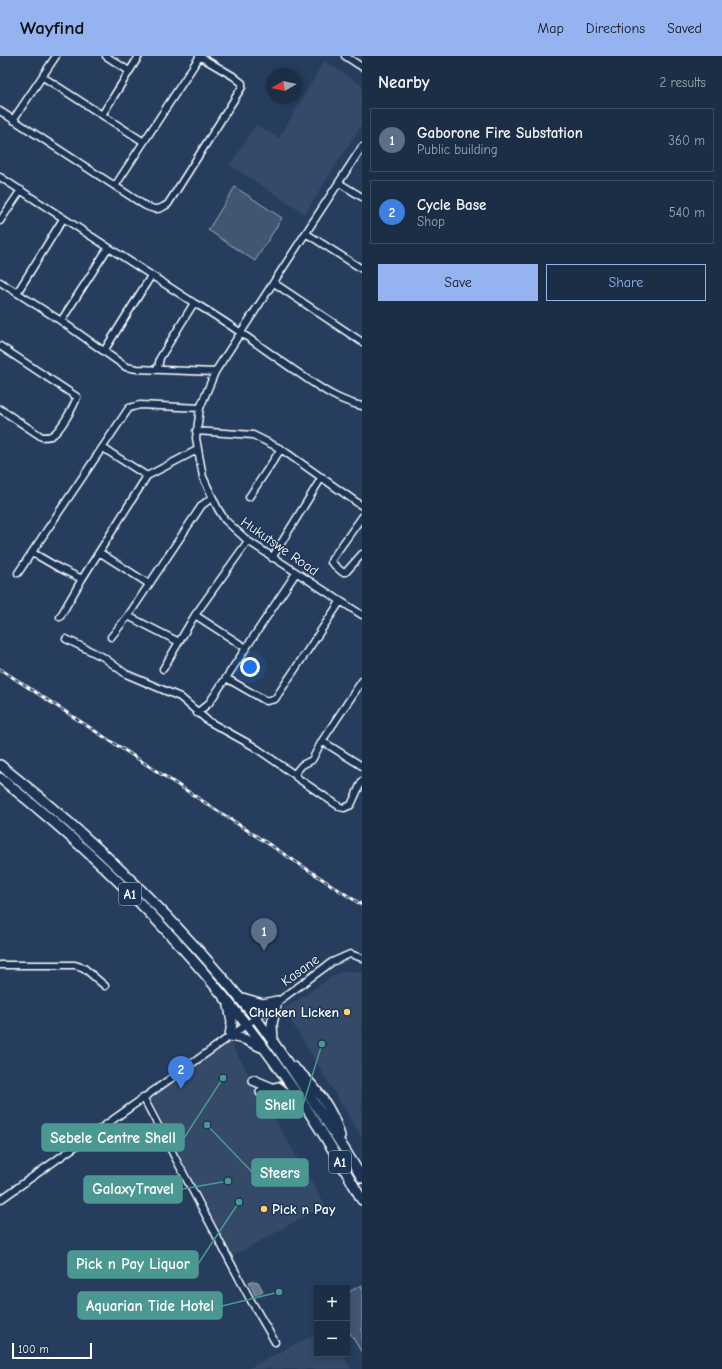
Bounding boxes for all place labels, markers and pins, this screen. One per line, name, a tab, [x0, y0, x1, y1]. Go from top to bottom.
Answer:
pin: 1	[251, 918, 277, 951]
place label: Chicken Licken	[249, 1004, 339, 1021]
marker: Chicken Licken	[342, 1007, 352, 1017]
pin: 2	[168, 1056, 194, 1089]
callout: Shell	[257, 1091, 303, 1118]
callout: Sebele Centre Shell	[42, 1124, 184, 1151]
callout: Steers	[252, 1159, 308, 1186]
callout: GalaxyTravel	[84, 1176, 182, 1203]
place label: Pick n Pay	[272, 1201, 336, 1218]
marker: Pick n Pay	[259, 1204, 269, 1214]
callout: Pick n Pay Liquor	[68, 1251, 198, 1278]
callout: Aquarian Tide Hotel	[78, 1292, 222, 1319]

